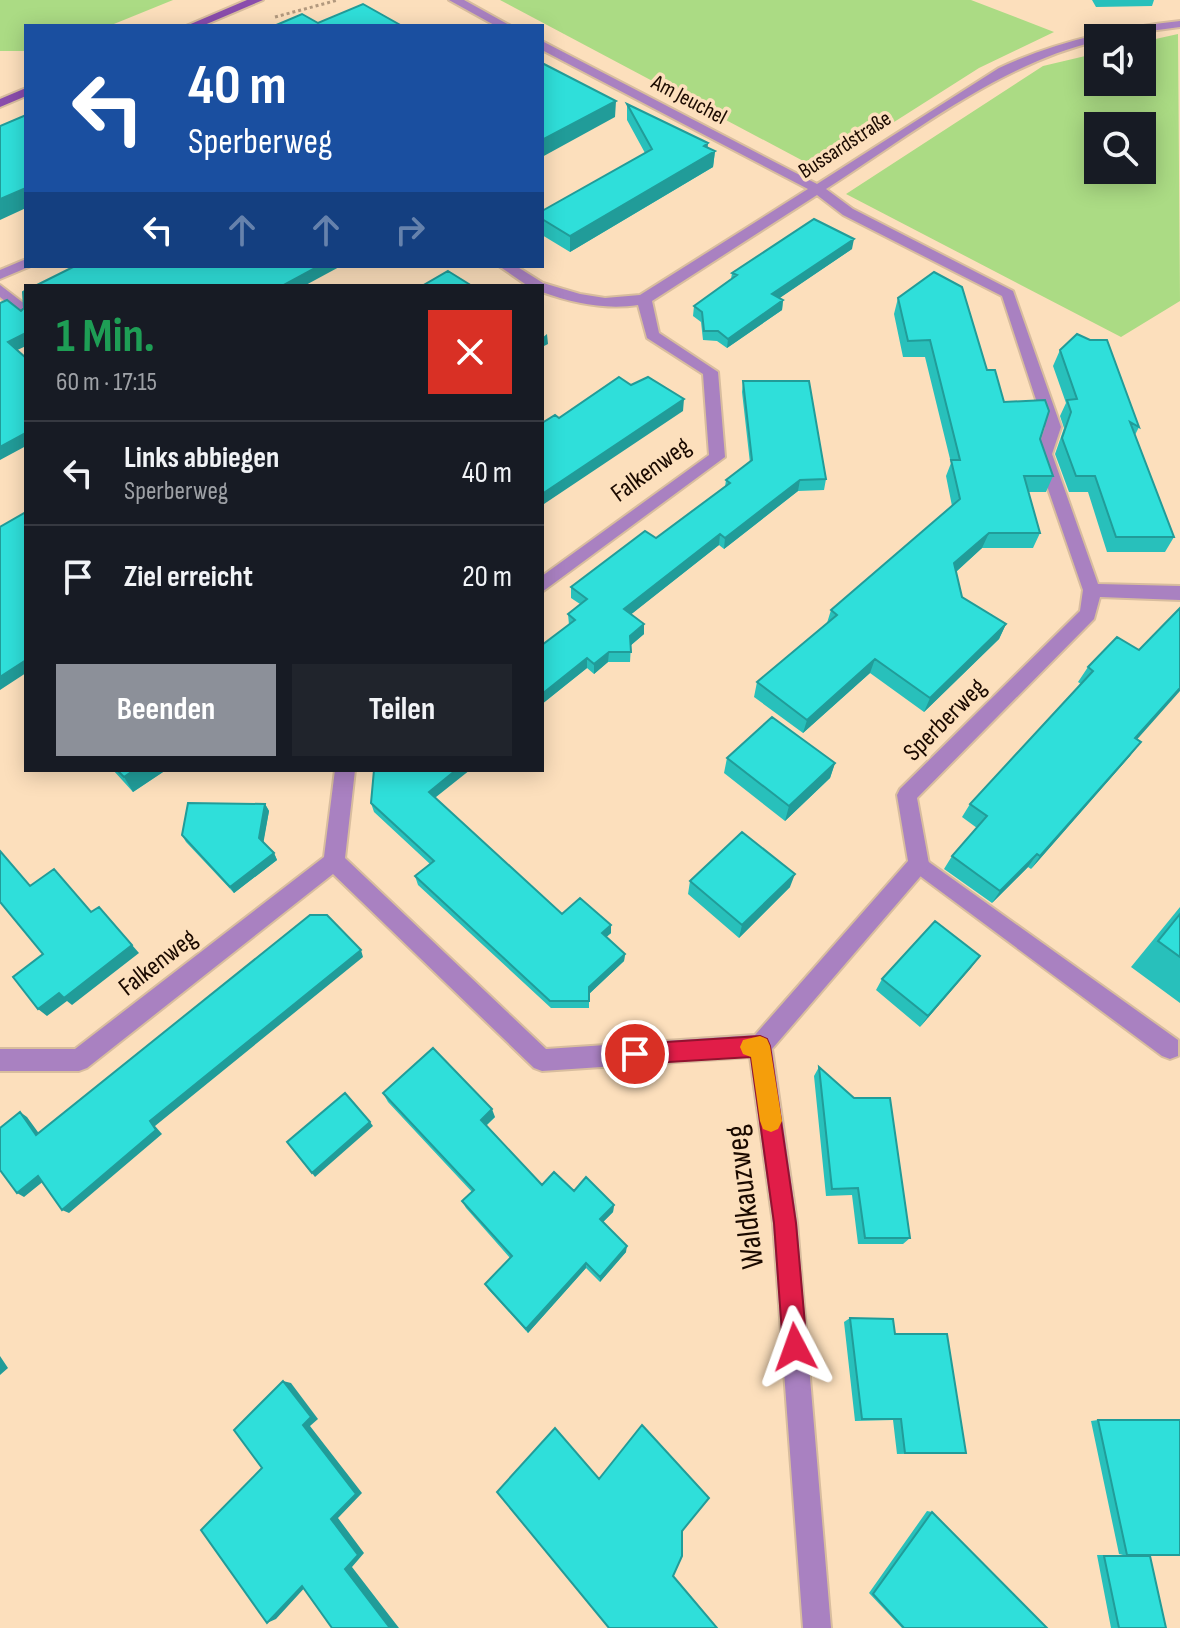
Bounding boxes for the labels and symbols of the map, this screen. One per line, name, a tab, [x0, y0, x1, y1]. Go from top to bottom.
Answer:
street label: Am Jeuchel	[646, 69, 731, 131]
street label: Bussardstraße	[794, 105, 896, 185]
street label: Falkenweg	[605, 431, 697, 509]
street label: Sperberweg	[897, 672, 993, 768]
street label: Falkenweg	[113, 923, 203, 1003]
pin	[601, 1020, 669, 1088]
street label: Waldkauzweg	[717, 1123, 773, 1271]
position arrow	[753, 1305, 837, 1389]

